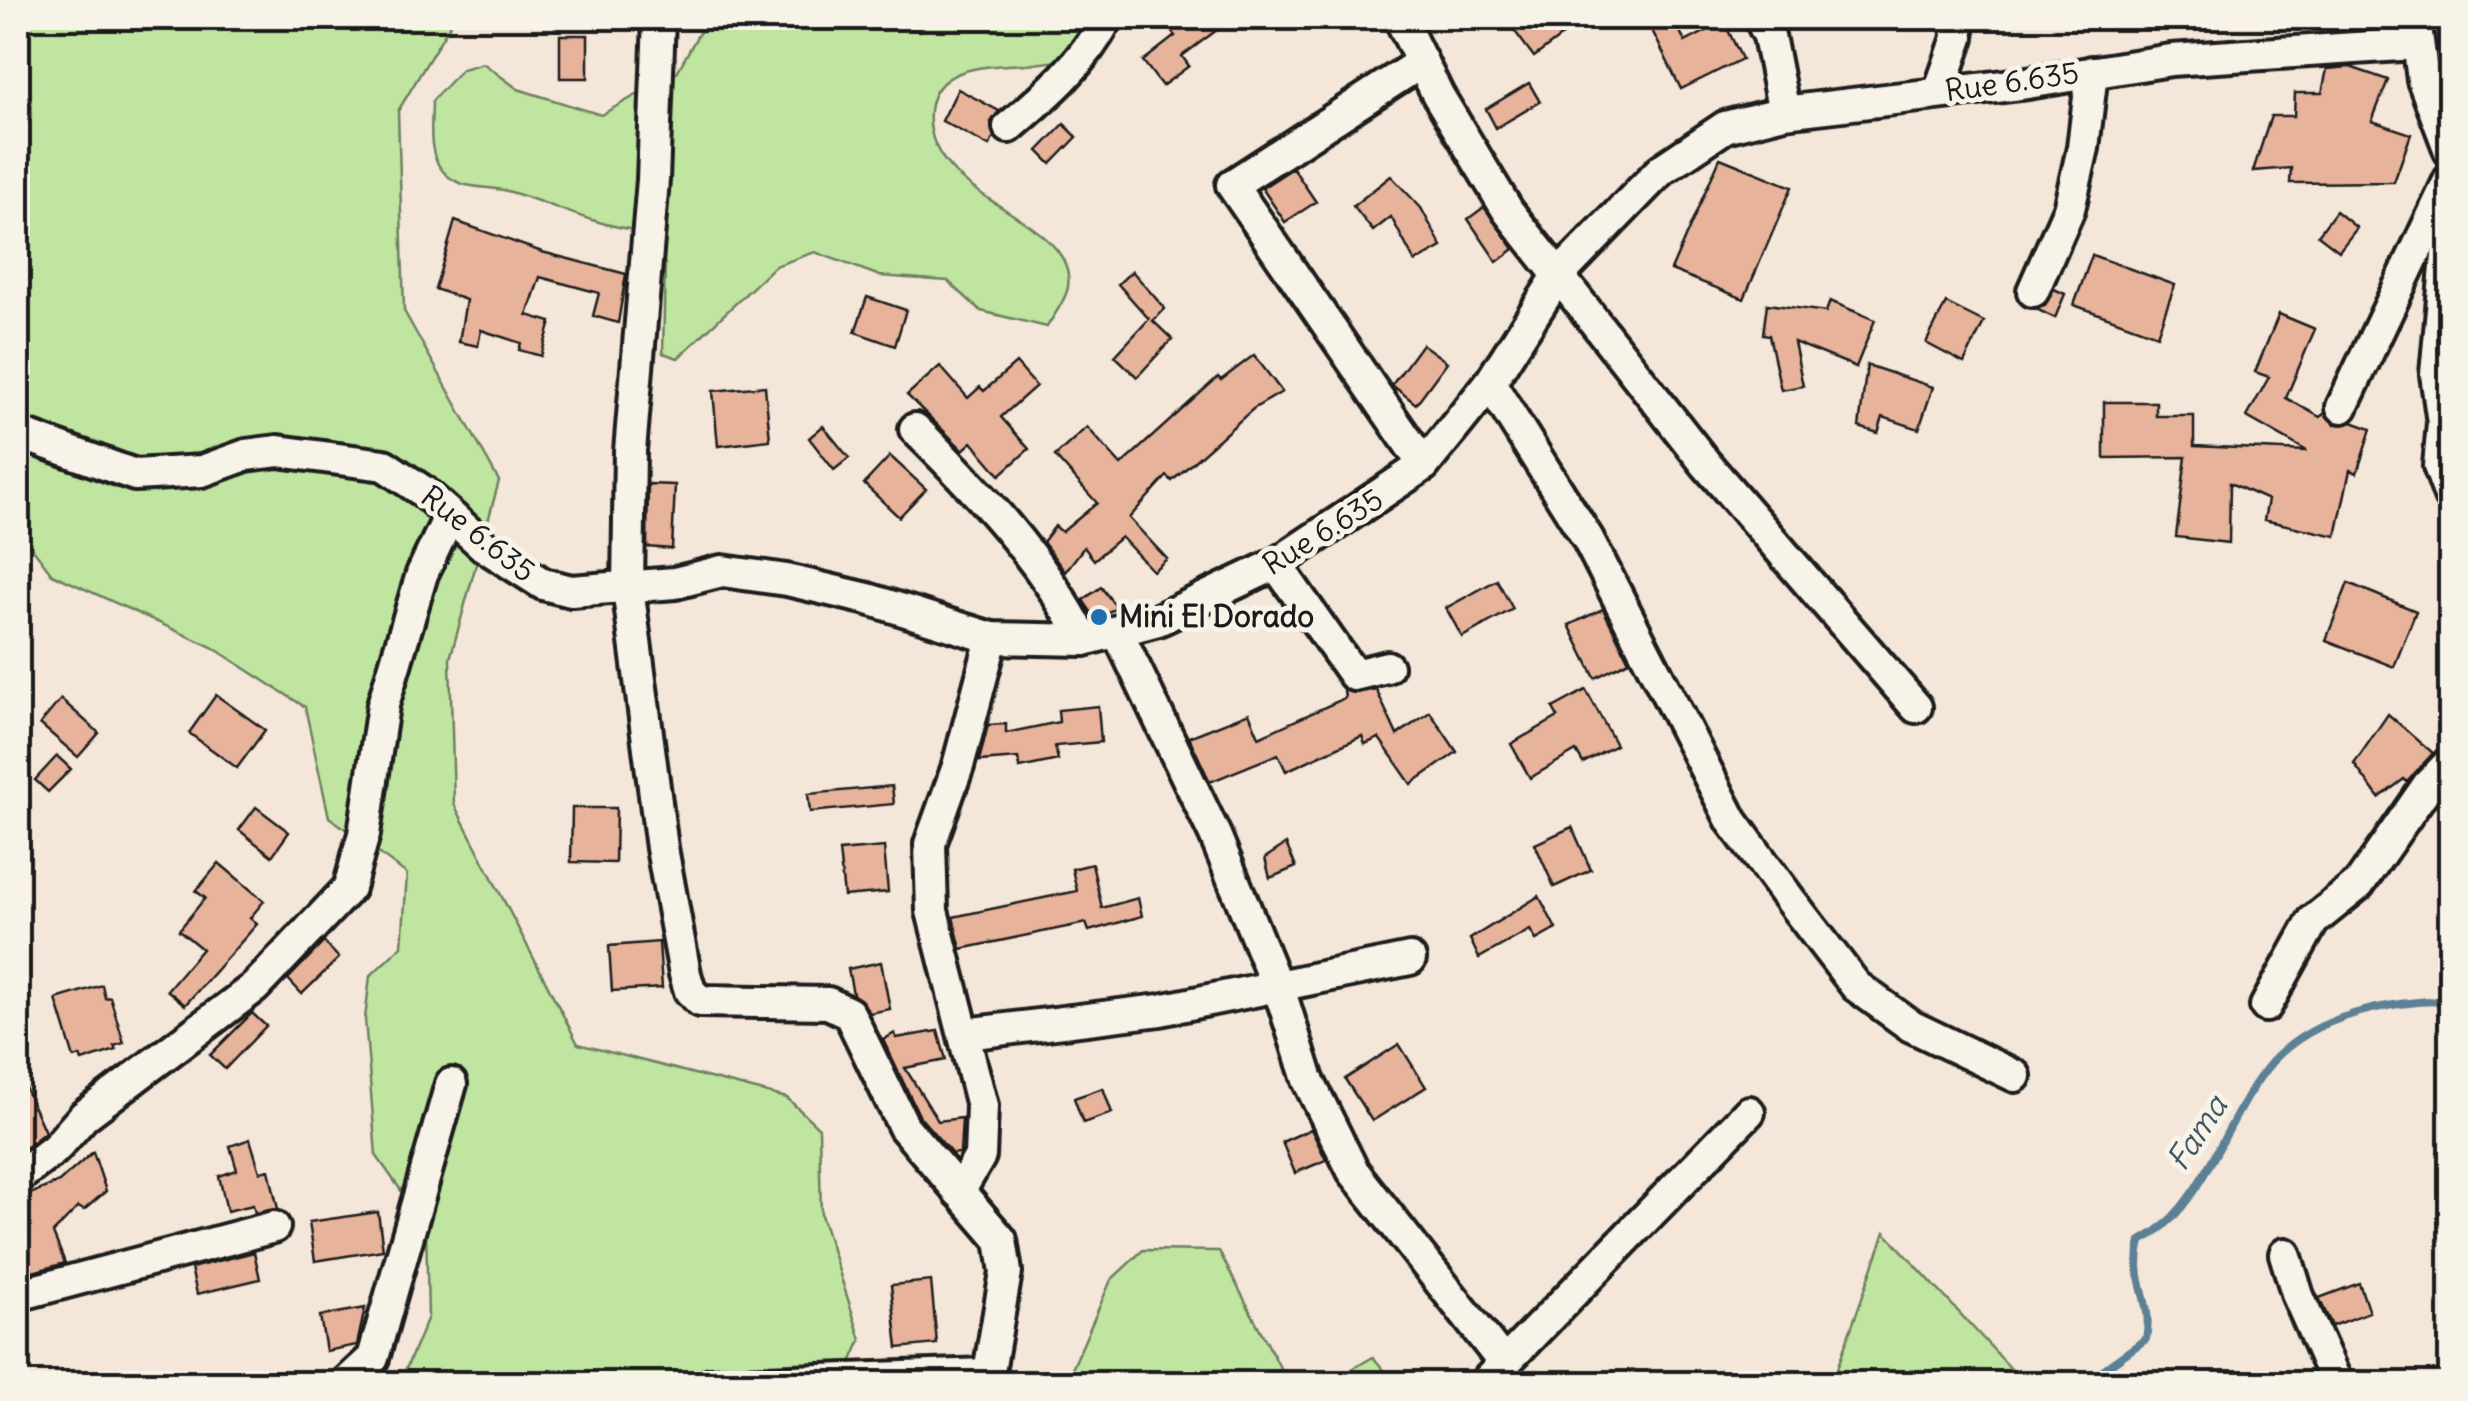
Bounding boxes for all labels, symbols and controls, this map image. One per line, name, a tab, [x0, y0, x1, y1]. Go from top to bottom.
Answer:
street label: Rue 6.635	[1943, 53, 2081, 109]
street label: Rue 6.635	[414, 477, 543, 590]
street label: Rue 6.635	[1255, 479, 1390, 583]
place label: Mini El Dorado	[1119, 597, 1314, 635]
marker: Mini El Dorado	[1088, 606, 1110, 628]
water label: Fama	[2157, 1086, 2237, 1178]

